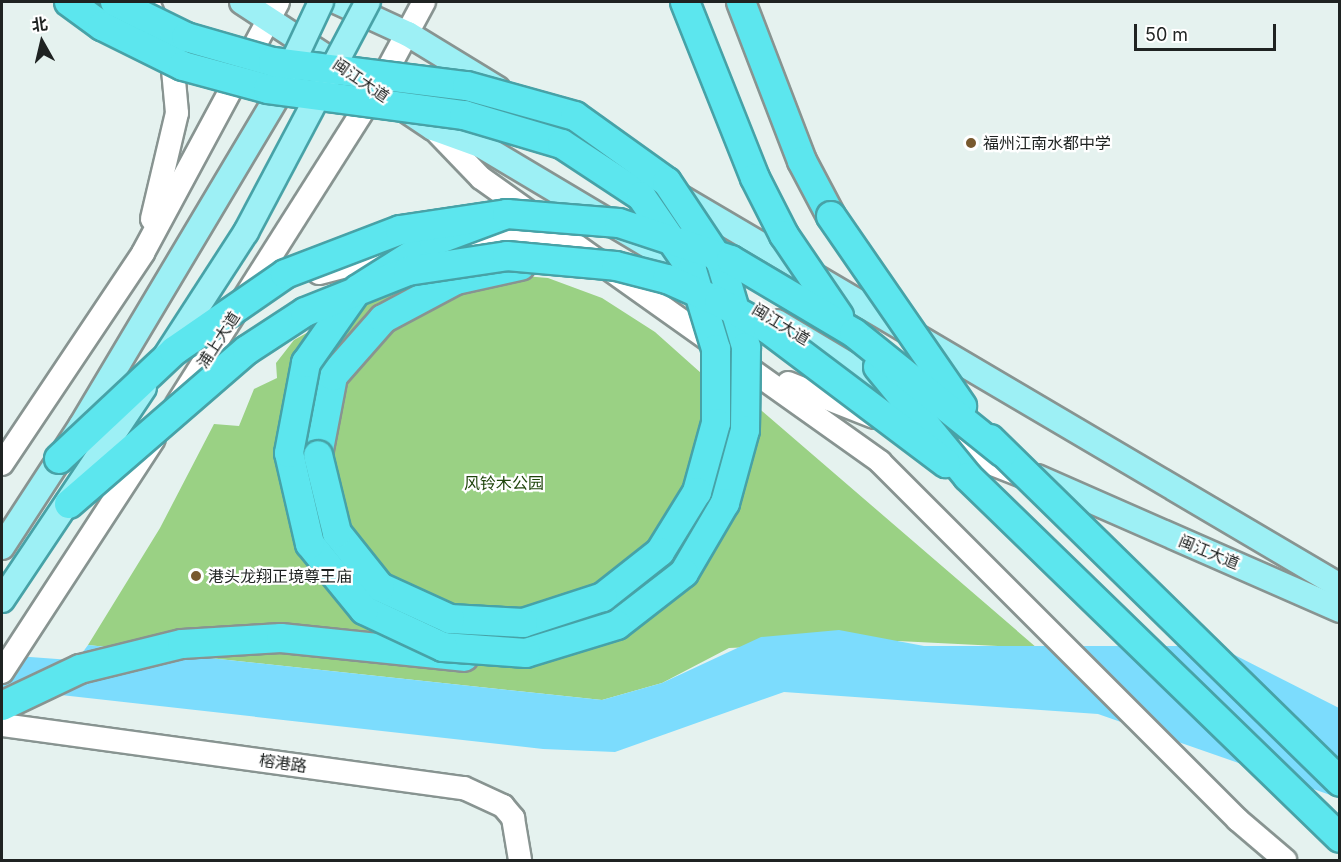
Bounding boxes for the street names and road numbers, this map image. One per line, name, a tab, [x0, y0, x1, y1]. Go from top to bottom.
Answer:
street label: 闽江大道	[329, 54, 393, 106]
street label: 闽江大道	[749, 299, 813, 349]
street label: 浦上大道	[193, 308, 243, 372]
street label: 闽江大道	[1176, 531, 1242, 573]
street label: 榕港路	[258, 750, 308, 776]

